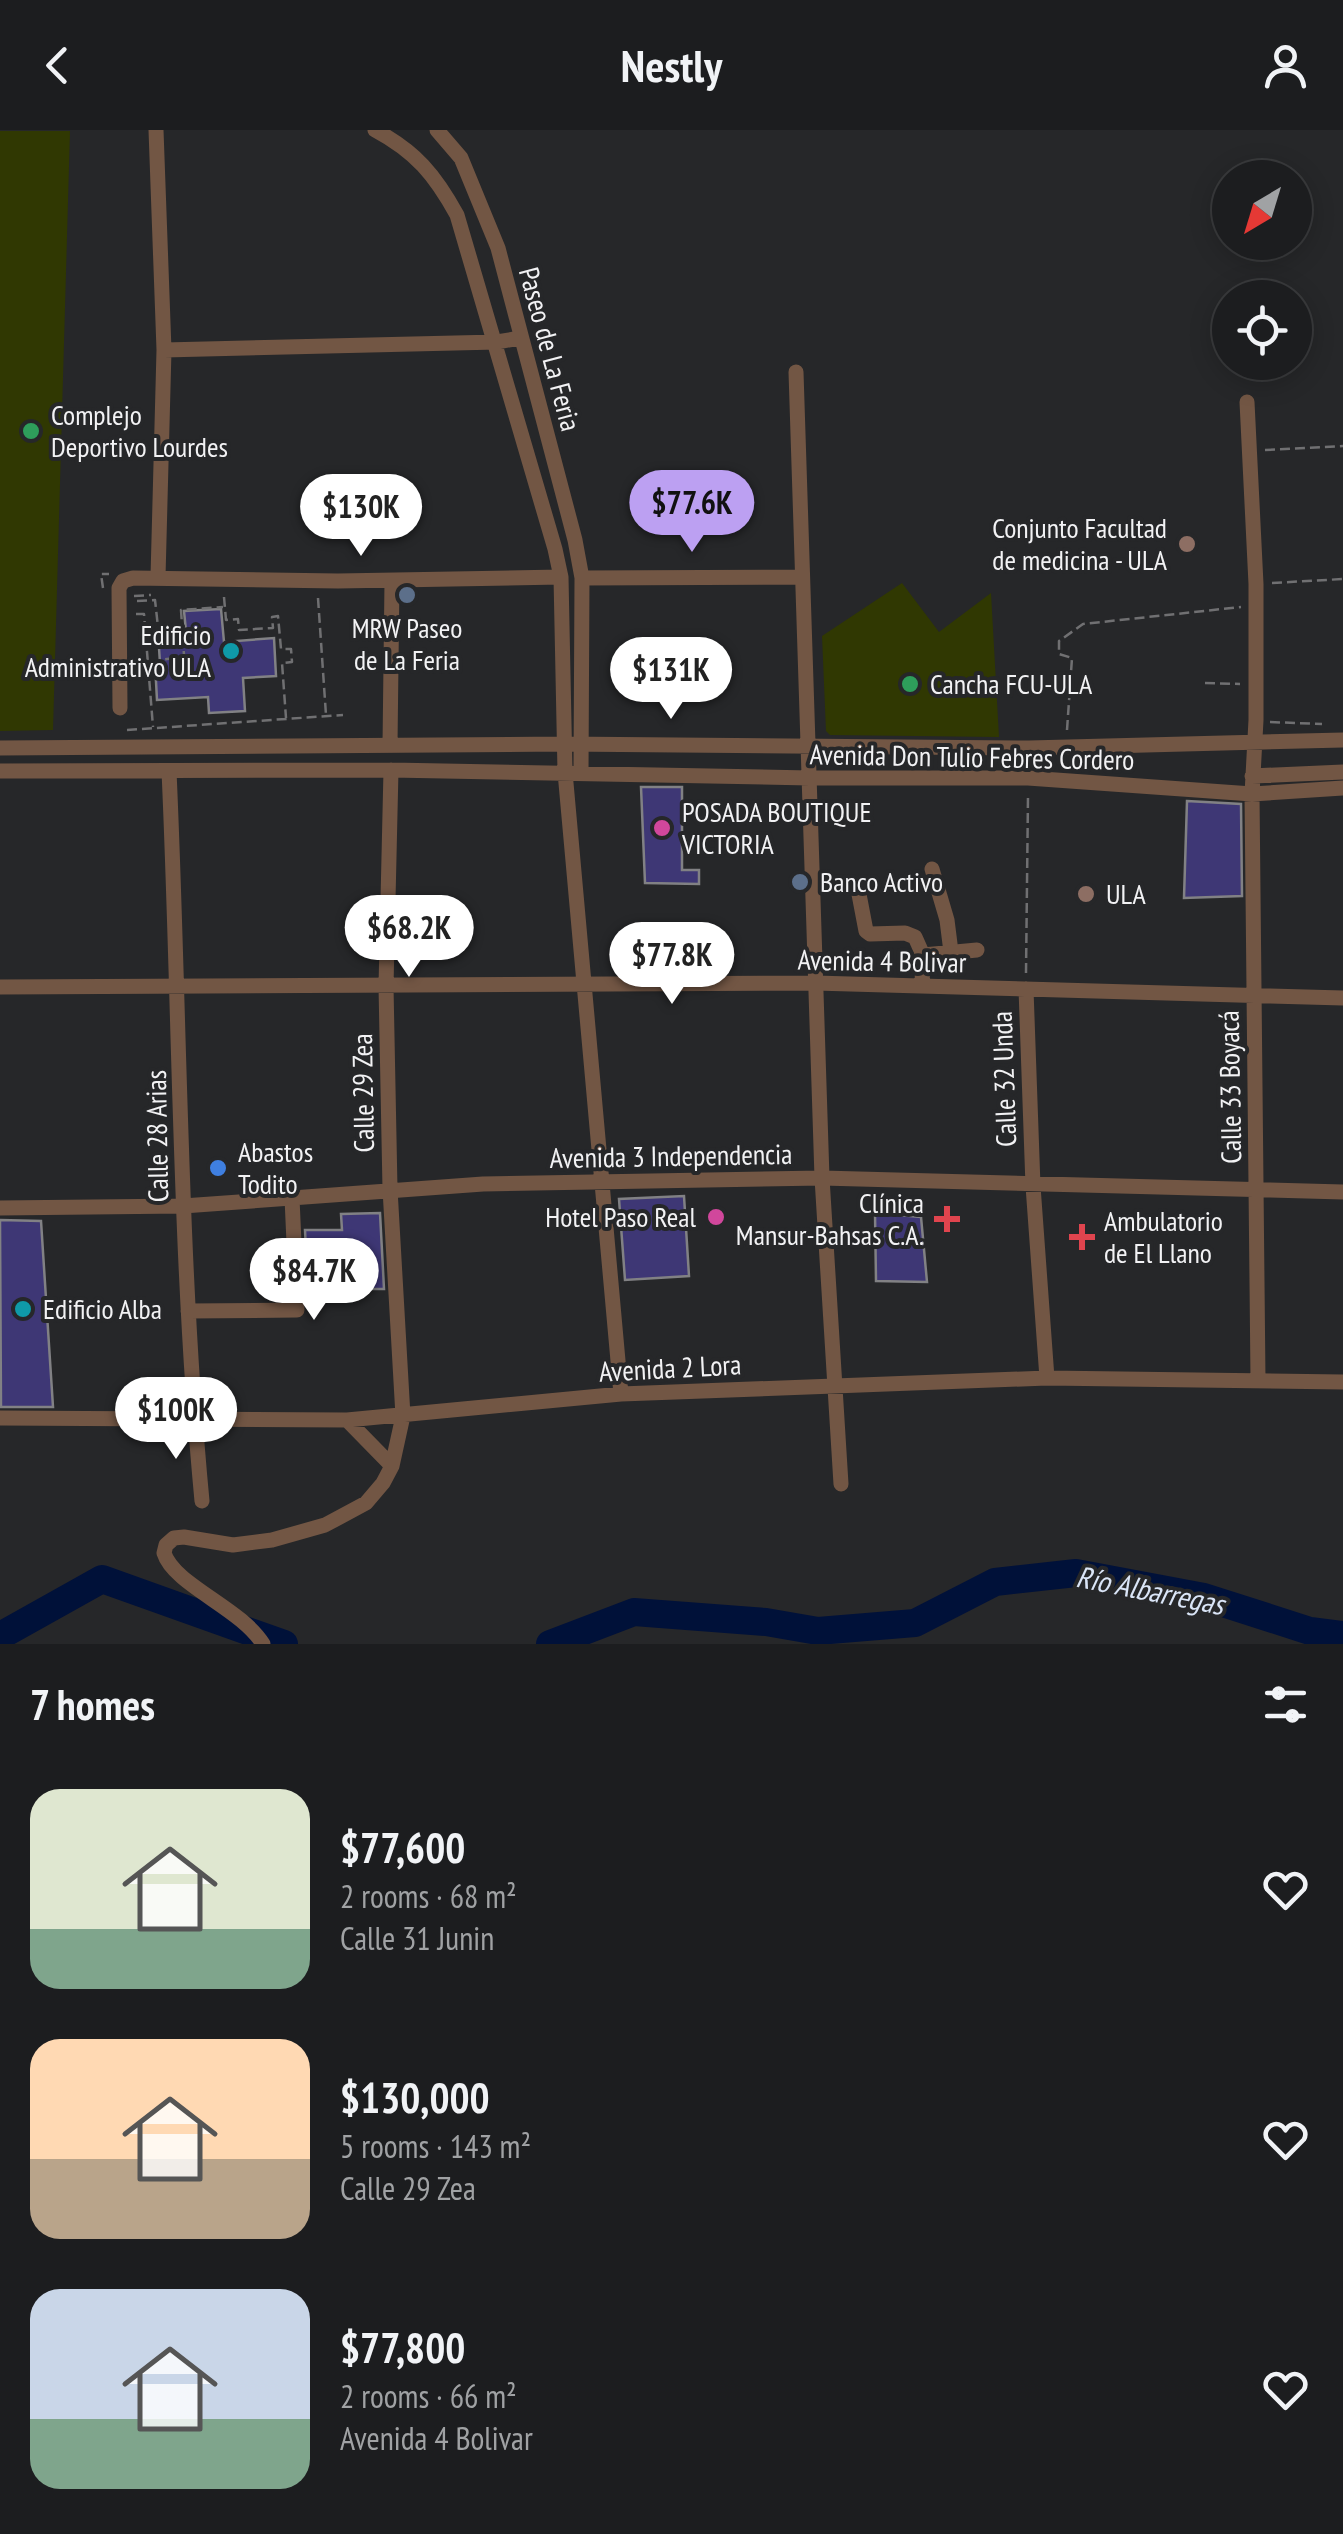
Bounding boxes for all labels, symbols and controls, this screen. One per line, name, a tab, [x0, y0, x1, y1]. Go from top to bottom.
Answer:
text: Nestly	[621, 36, 722, 94]
icon: back	[30, 38, 85, 93]
icon: person	[1258, 38, 1313, 93]
north arrow	[1212, 160, 1312, 260]
map controls	[1212, 160, 1312, 380]
street label: Paseo de La Feria	[511, 263, 590, 435]
button: locate	[1212, 280, 1312, 380]
place label: Complejo Deportivo Lourdes	[51, 396, 228, 465]
marker: Complejo Deportivo Lourdes	[20, 420, 42, 442]
pin: $77.6K	[611, 470, 773, 555]
pin: $130K	[291, 474, 431, 559]
text: $77.6K	[651, 481, 733, 523]
text: $130K	[322, 485, 400, 527]
place label: Conjunto Facultad de medicina - ULA	[992, 509, 1168, 578]
marker: Conjunto Facultad de medicina - ULA	[1176, 533, 1198, 555]
marker: MRW Paseo de La Feria	[396, 584, 418, 606]
place label: MRW Paseo de La Feria	[352, 609, 462, 678]
place label: Edificio Administrativo ULA	[25, 616, 212, 685]
pin: $131K	[601, 637, 741, 722]
marker: Edificio Administrativo ULA	[220, 640, 242, 662]
text: $131K	[632, 648, 710, 690]
place label: Cancha FCU-ULA	[930, 665, 1093, 702]
marker: Cancha FCU-ULA	[899, 673, 921, 695]
street label: Avenida Don Tulio Febres Cordero	[809, 735, 1135, 778]
place label: POSADA BOUTIQUE VICTORIA	[681, 793, 871, 862]
marker: POSADA BOUTIQUE VICTORIA	[651, 817, 673, 839]
place label: Banco Activo	[820, 863, 943, 900]
marker: Banco Activo	[789, 871, 811, 893]
place label: ULA	[1106, 875, 1146, 912]
marker: ULA	[1075, 883, 1097, 905]
pin: $68.2K	[328, 895, 490, 980]
text: $68.2K	[367, 906, 451, 948]
pin: $77.8K	[591, 922, 753, 1007]
text: $77.8K	[631, 933, 713, 975]
street label: Avenida 4 Bolivar	[797, 941, 967, 980]
street label: Calle 33 Boyacá	[1210, 1010, 1249, 1164]
street label: Calle 32 Unda	[983, 1011, 1024, 1147]
street label: Calle 29 Zea	[343, 1033, 382, 1153]
street label: Calle 28 Arias	[137, 1070, 176, 1202]
place label: Abastos Todito	[238, 1133, 313, 1202]
street label: Avenida 3 Independencia	[549, 1135, 793, 1176]
marker: Abastos Todito	[207, 1157, 229, 1179]
place label: Clínica Mansur-Bahsas C.A.	[736, 1184, 924, 1253]
place label: Hotel Paso Real	[545, 1198, 696, 1235]
place label: Ambulatorio de El Llano	[1104, 1202, 1223, 1271]
marker: Hotel Paso Real	[705, 1206, 727, 1228]
marker: Clínica Mansur-Bahsas C.A.	[934, 1206, 960, 1232]
marker: Ambulatorio de El Llano	[1069, 1224, 1095, 1250]
pin: $84.7K	[233, 1238, 395, 1323]
text: $84.7K	[272, 1249, 356, 1291]
place label: Edificio Alba	[43, 1290, 162, 1327]
marker: Edificio Alba	[12, 1298, 34, 1320]
street label: Avenida 2 Lora	[598, 1345, 742, 1390]
pin: $100K	[106, 1377, 246, 1462]
text: $100K	[137, 1388, 215, 1430]
water label: Río Albarregas	[1073, 1556, 1230, 1623]
text: 7 homes	[30, 1677, 155, 1732]
icon: filters	[1258, 1677, 1313, 1732]
text: $77,600	[340, 1820, 465, 1875]
icon: home	[110, 1829, 230, 1949]
icon: heart	[1258, 1862, 1313, 1917]
text: 2 rooms · 68 m²	[340, 1875, 517, 1917]
text: Calle 31 Junin	[340, 1917, 494, 1959]
text: $130,000	[340, 2070, 490, 2125]
icon: home	[110, 2079, 230, 2199]
icon: heart	[1258, 2112, 1313, 2167]
text: 5 rooms · 143 m²	[340, 2125, 531, 2167]
text: Calle 29 Zea	[340, 2167, 476, 2209]
text: $77,800	[340, 2320, 465, 2375]
icon: home	[110, 2329, 230, 2449]
icon: heart	[1258, 2362, 1313, 2417]
text: 2 rooms · 66 m²	[340, 2375, 517, 2417]
text: Avenida 4 Bolivar	[340, 2417, 533, 2459]

